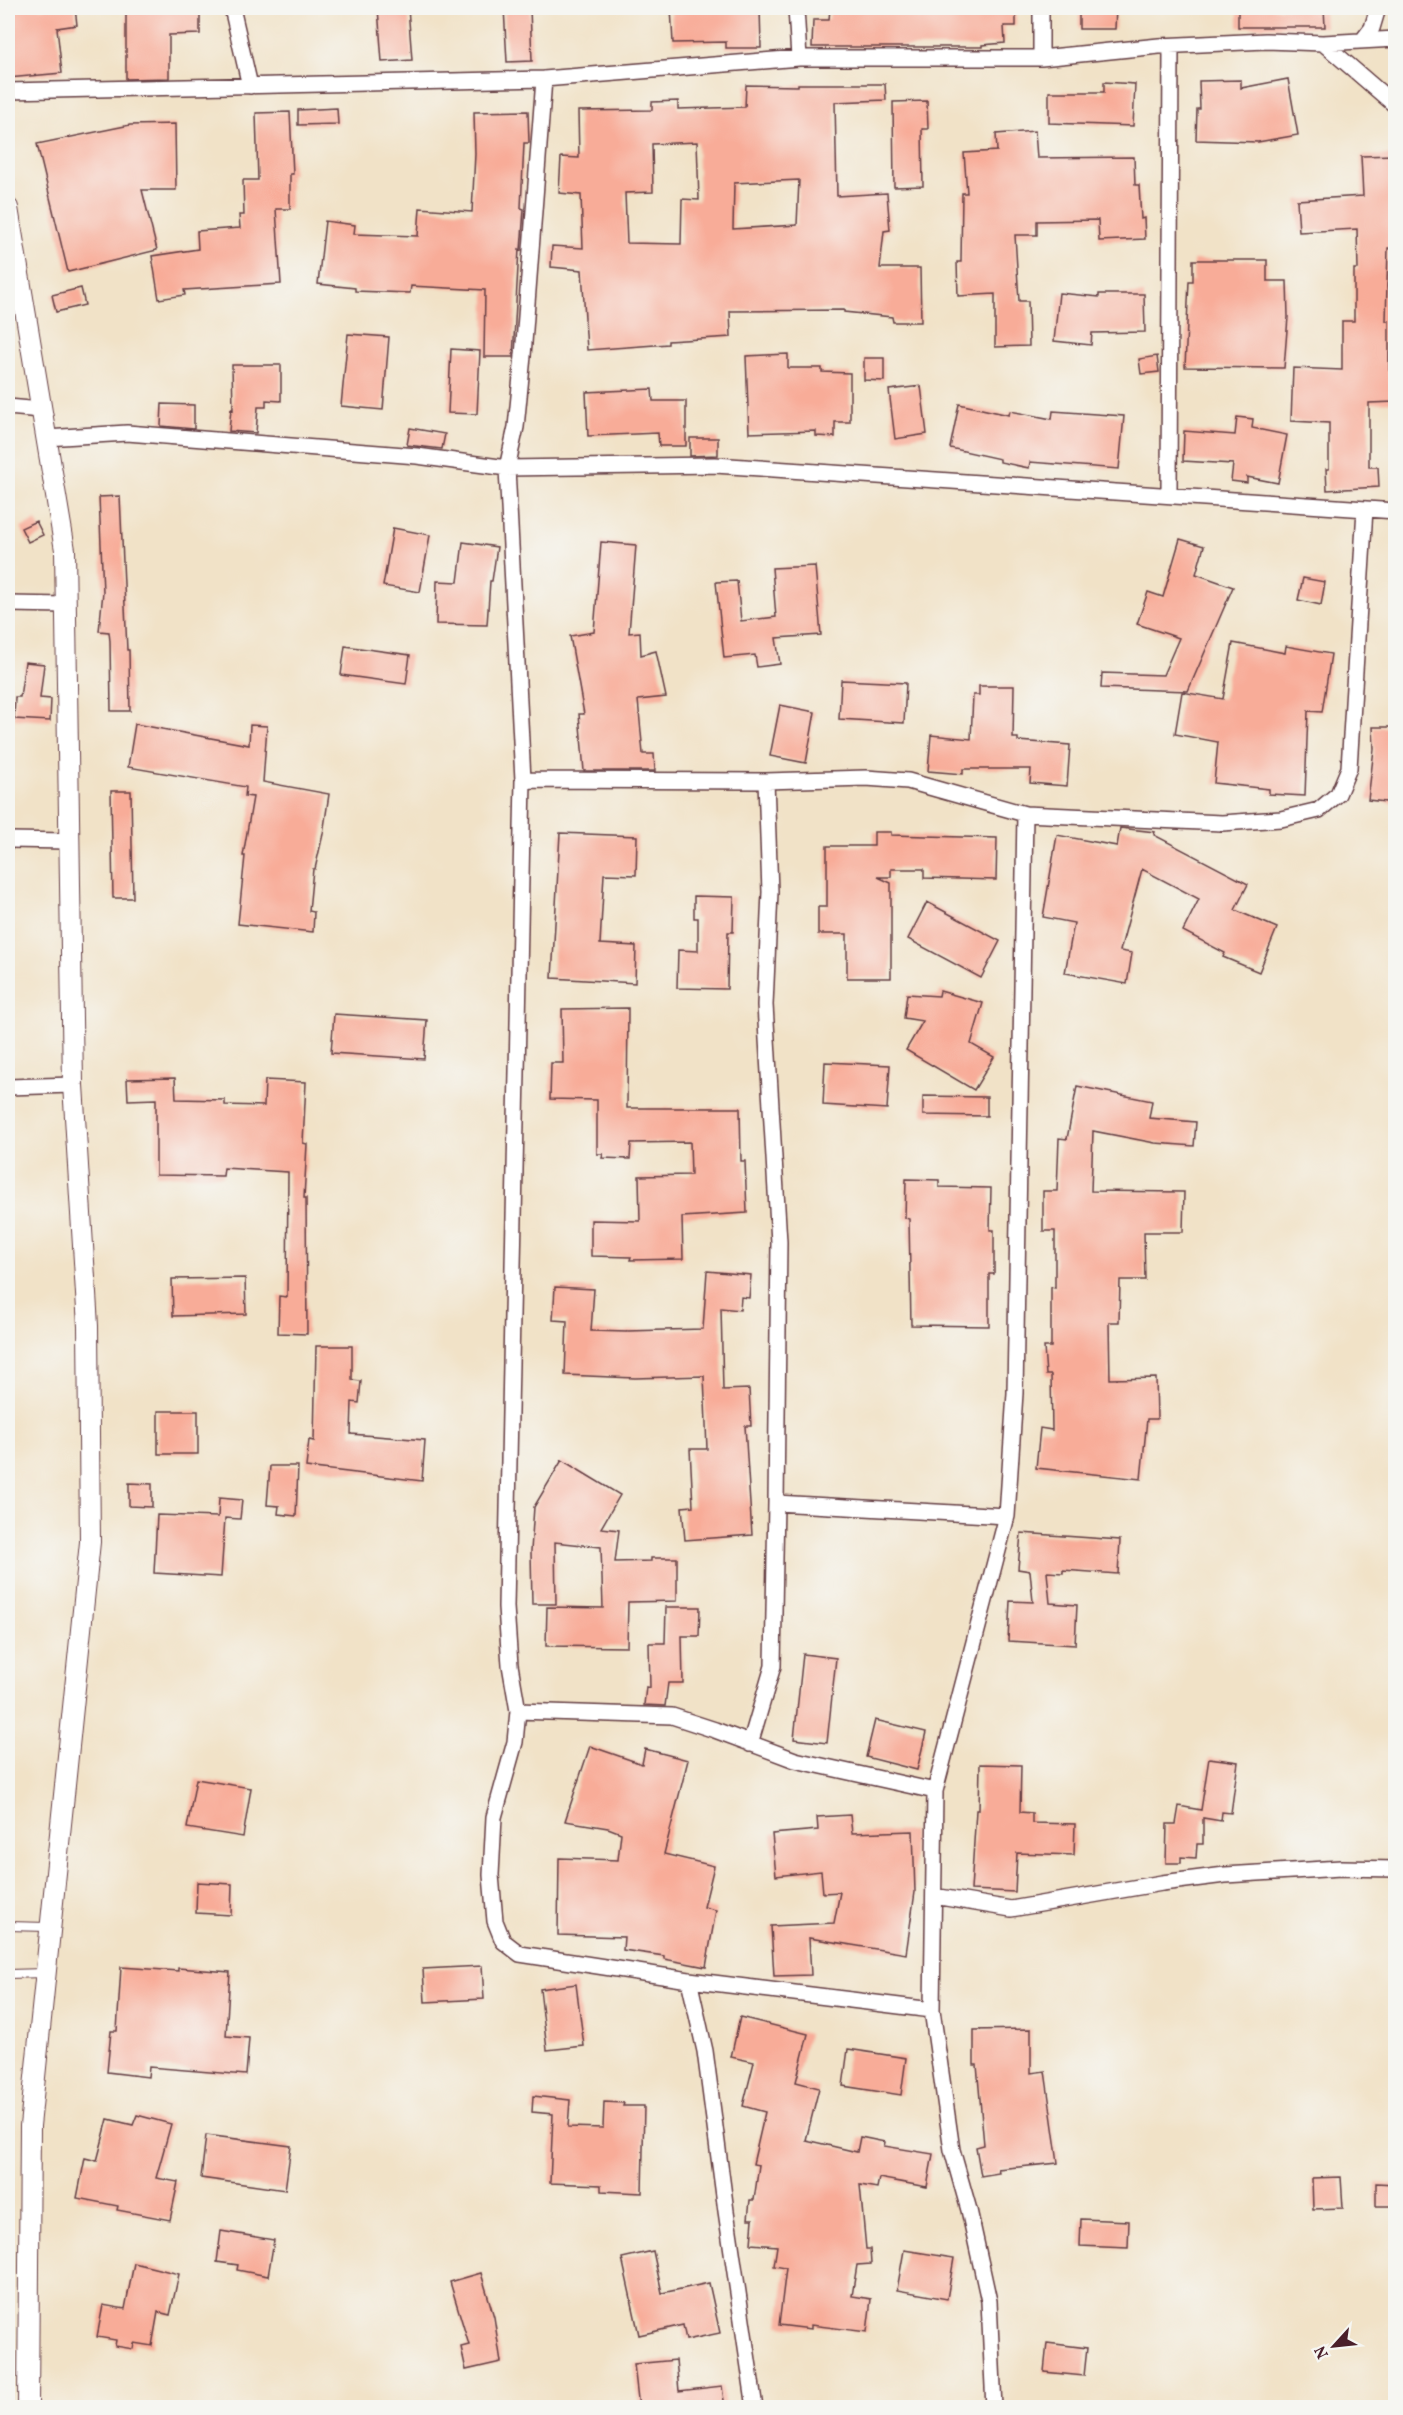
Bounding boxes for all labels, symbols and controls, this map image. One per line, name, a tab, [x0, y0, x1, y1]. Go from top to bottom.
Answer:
north arrow	[1304, 2316, 1364, 2376]
text: N	[1310, 2341, 1335, 2362]

